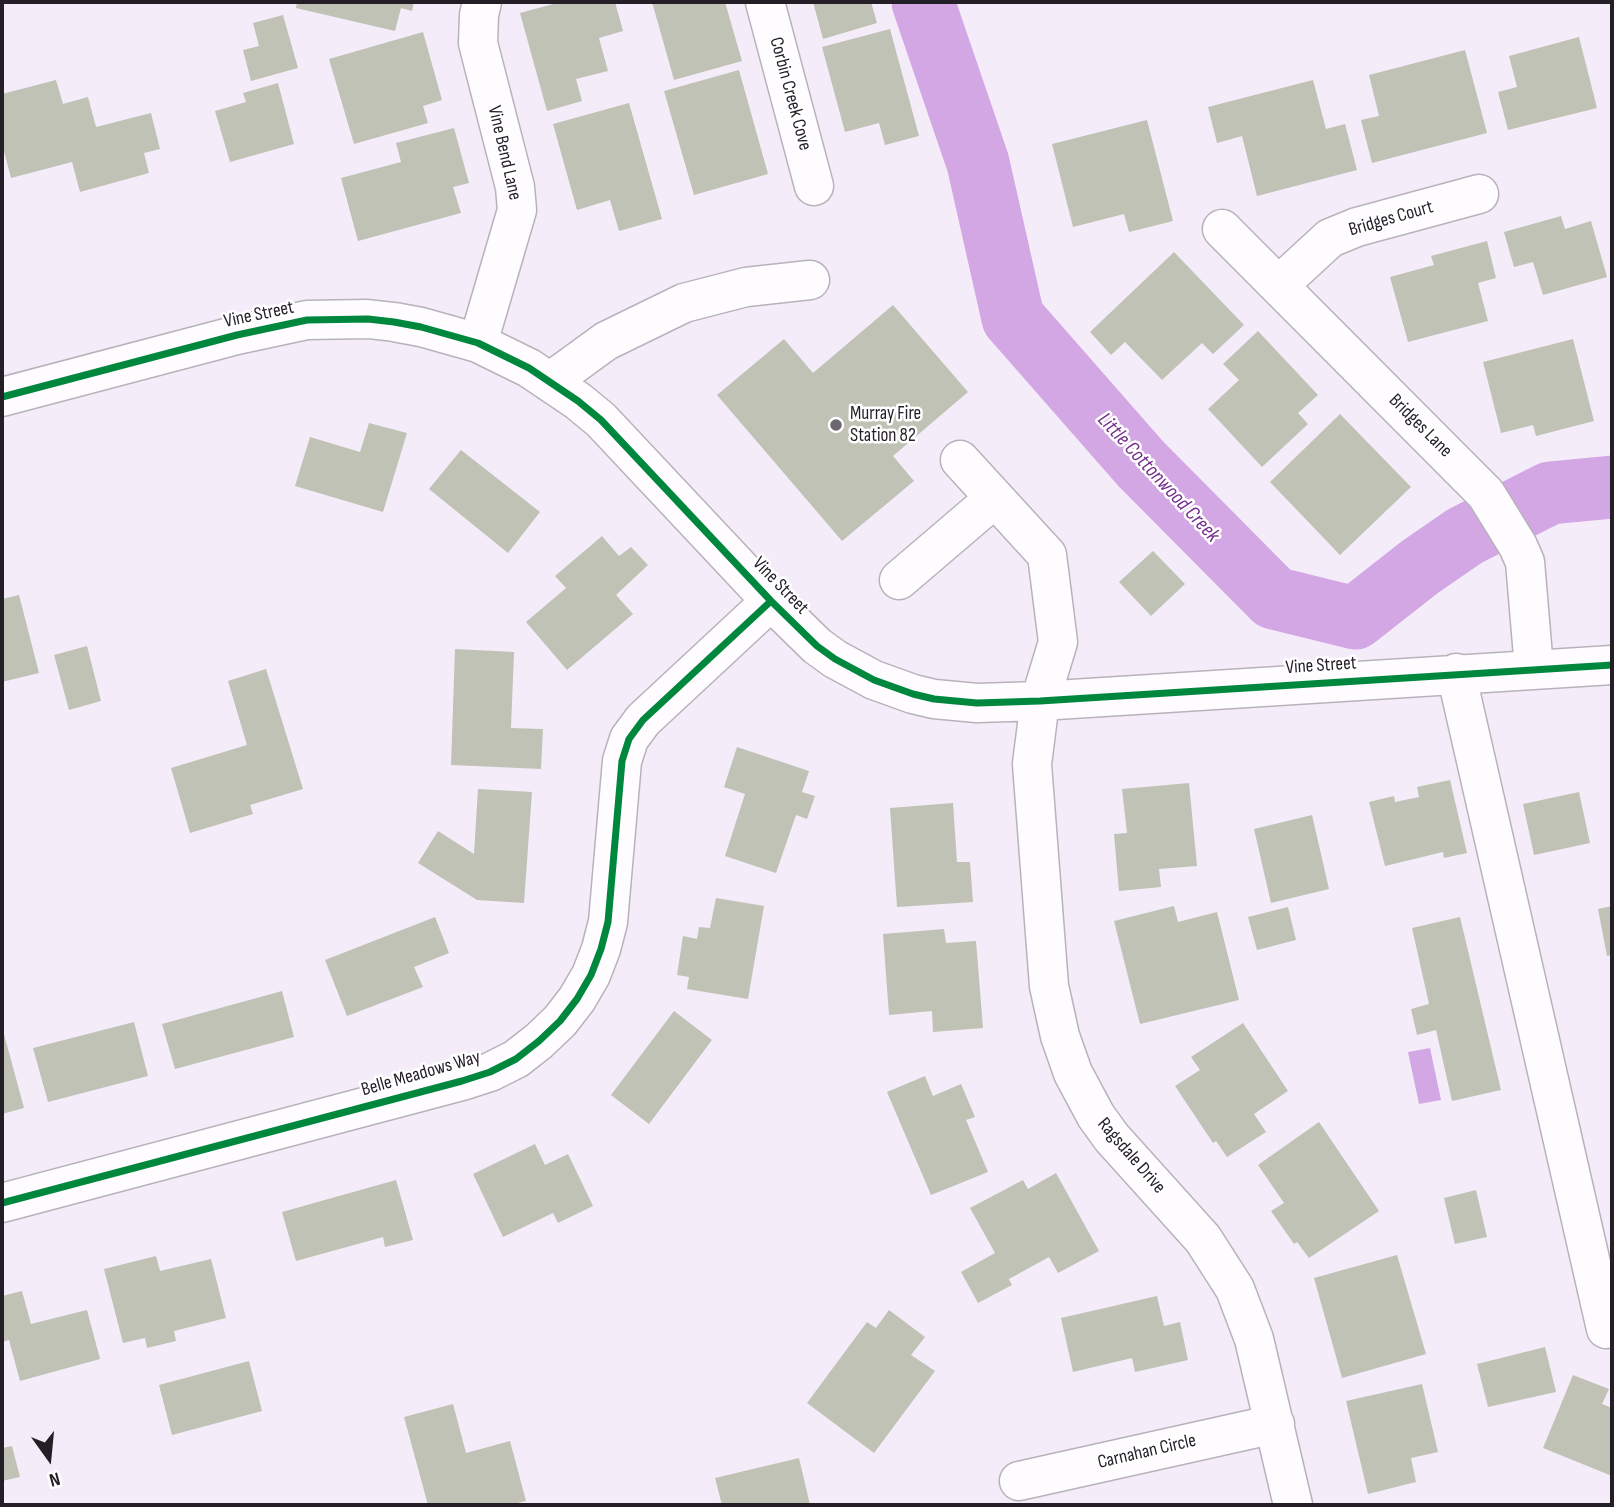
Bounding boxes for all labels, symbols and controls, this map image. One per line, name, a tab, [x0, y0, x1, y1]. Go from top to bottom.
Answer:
street label: Corbin Creek Cove	[764, 35, 816, 153]
street label: Vine Bend Lane	[482, 104, 526, 202]
street label: Bridges Court	[1346, 196, 1436, 242]
street label: Vine Street	[222, 296, 296, 334]
street label: Bridges Lane	[1383, 389, 1457, 463]
place label: Murray Fire Station 82	[850, 403, 921, 447]
water label: Little Cottonwood Creek	[1092, 408, 1224, 548]
marker: Murray Fire Station 82	[828, 417, 844, 433]
street label: Vine Street	[747, 553, 813, 619]
street label: Vine Street	[1285, 652, 1357, 680]
street label: Belle Meadows Way	[359, 1046, 483, 1102]
street label: Ragsdale Drive	[1092, 1113, 1170, 1199]
north arrow	[14, 1423, 84, 1493]
street label: Carnahan Circle	[1096, 1430, 1198, 1474]
text: N	[47, 1466, 62, 1491]

